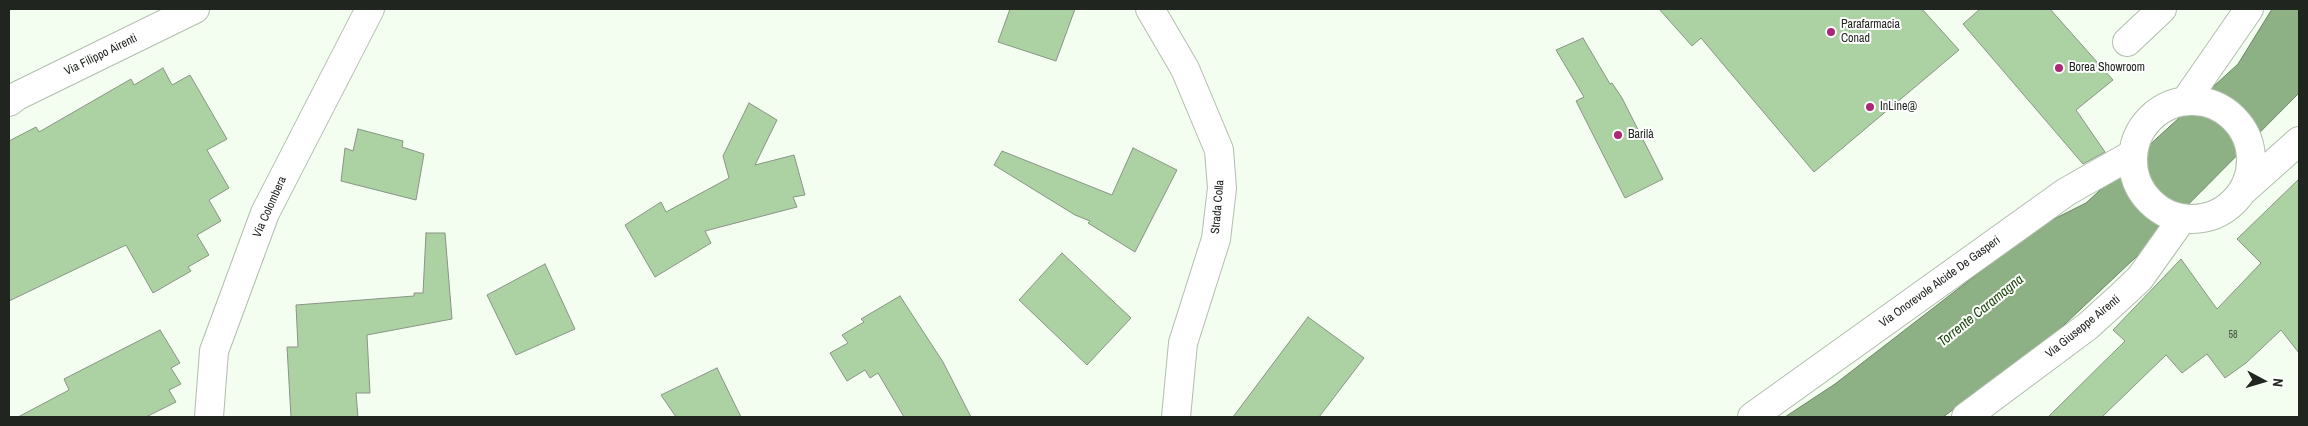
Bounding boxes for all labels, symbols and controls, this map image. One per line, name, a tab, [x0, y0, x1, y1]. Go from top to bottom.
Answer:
place label: Parafarmacia Conad	[1841, 18, 1900, 46]
marker: Parafarmacia Conad	[1825, 26, 1837, 38]
street label: Via Filippo Airenti	[62, 31, 140, 79]
place label: Borea Showroom	[2069, 61, 2145, 75]
marker: Borea Showroom	[2053, 62, 2065, 74]
place label: InLine@	[1880, 100, 1917, 114]
marker: InLine@	[1864, 101, 1876, 113]
place label: Barilà	[1628, 128, 1654, 142]
marker: Barilà	[1612, 129, 1624, 141]
street label: Via Colombera	[250, 174, 290, 240]
street label: Strada Colla	[1208, 179, 1228, 235]
street label: Via Onorevole Alcide De Gasperi	[1877, 233, 2003, 331]
water label: Torrente Caramagna	[1935, 271, 2027, 351]
street label: Via Giuseppe Airenti	[2043, 293, 2123, 361]
house number: 58	[2228, 329, 2238, 341]
north arrow	[2238, 356, 2288, 406]
text: N	[2269, 377, 2287, 388]

